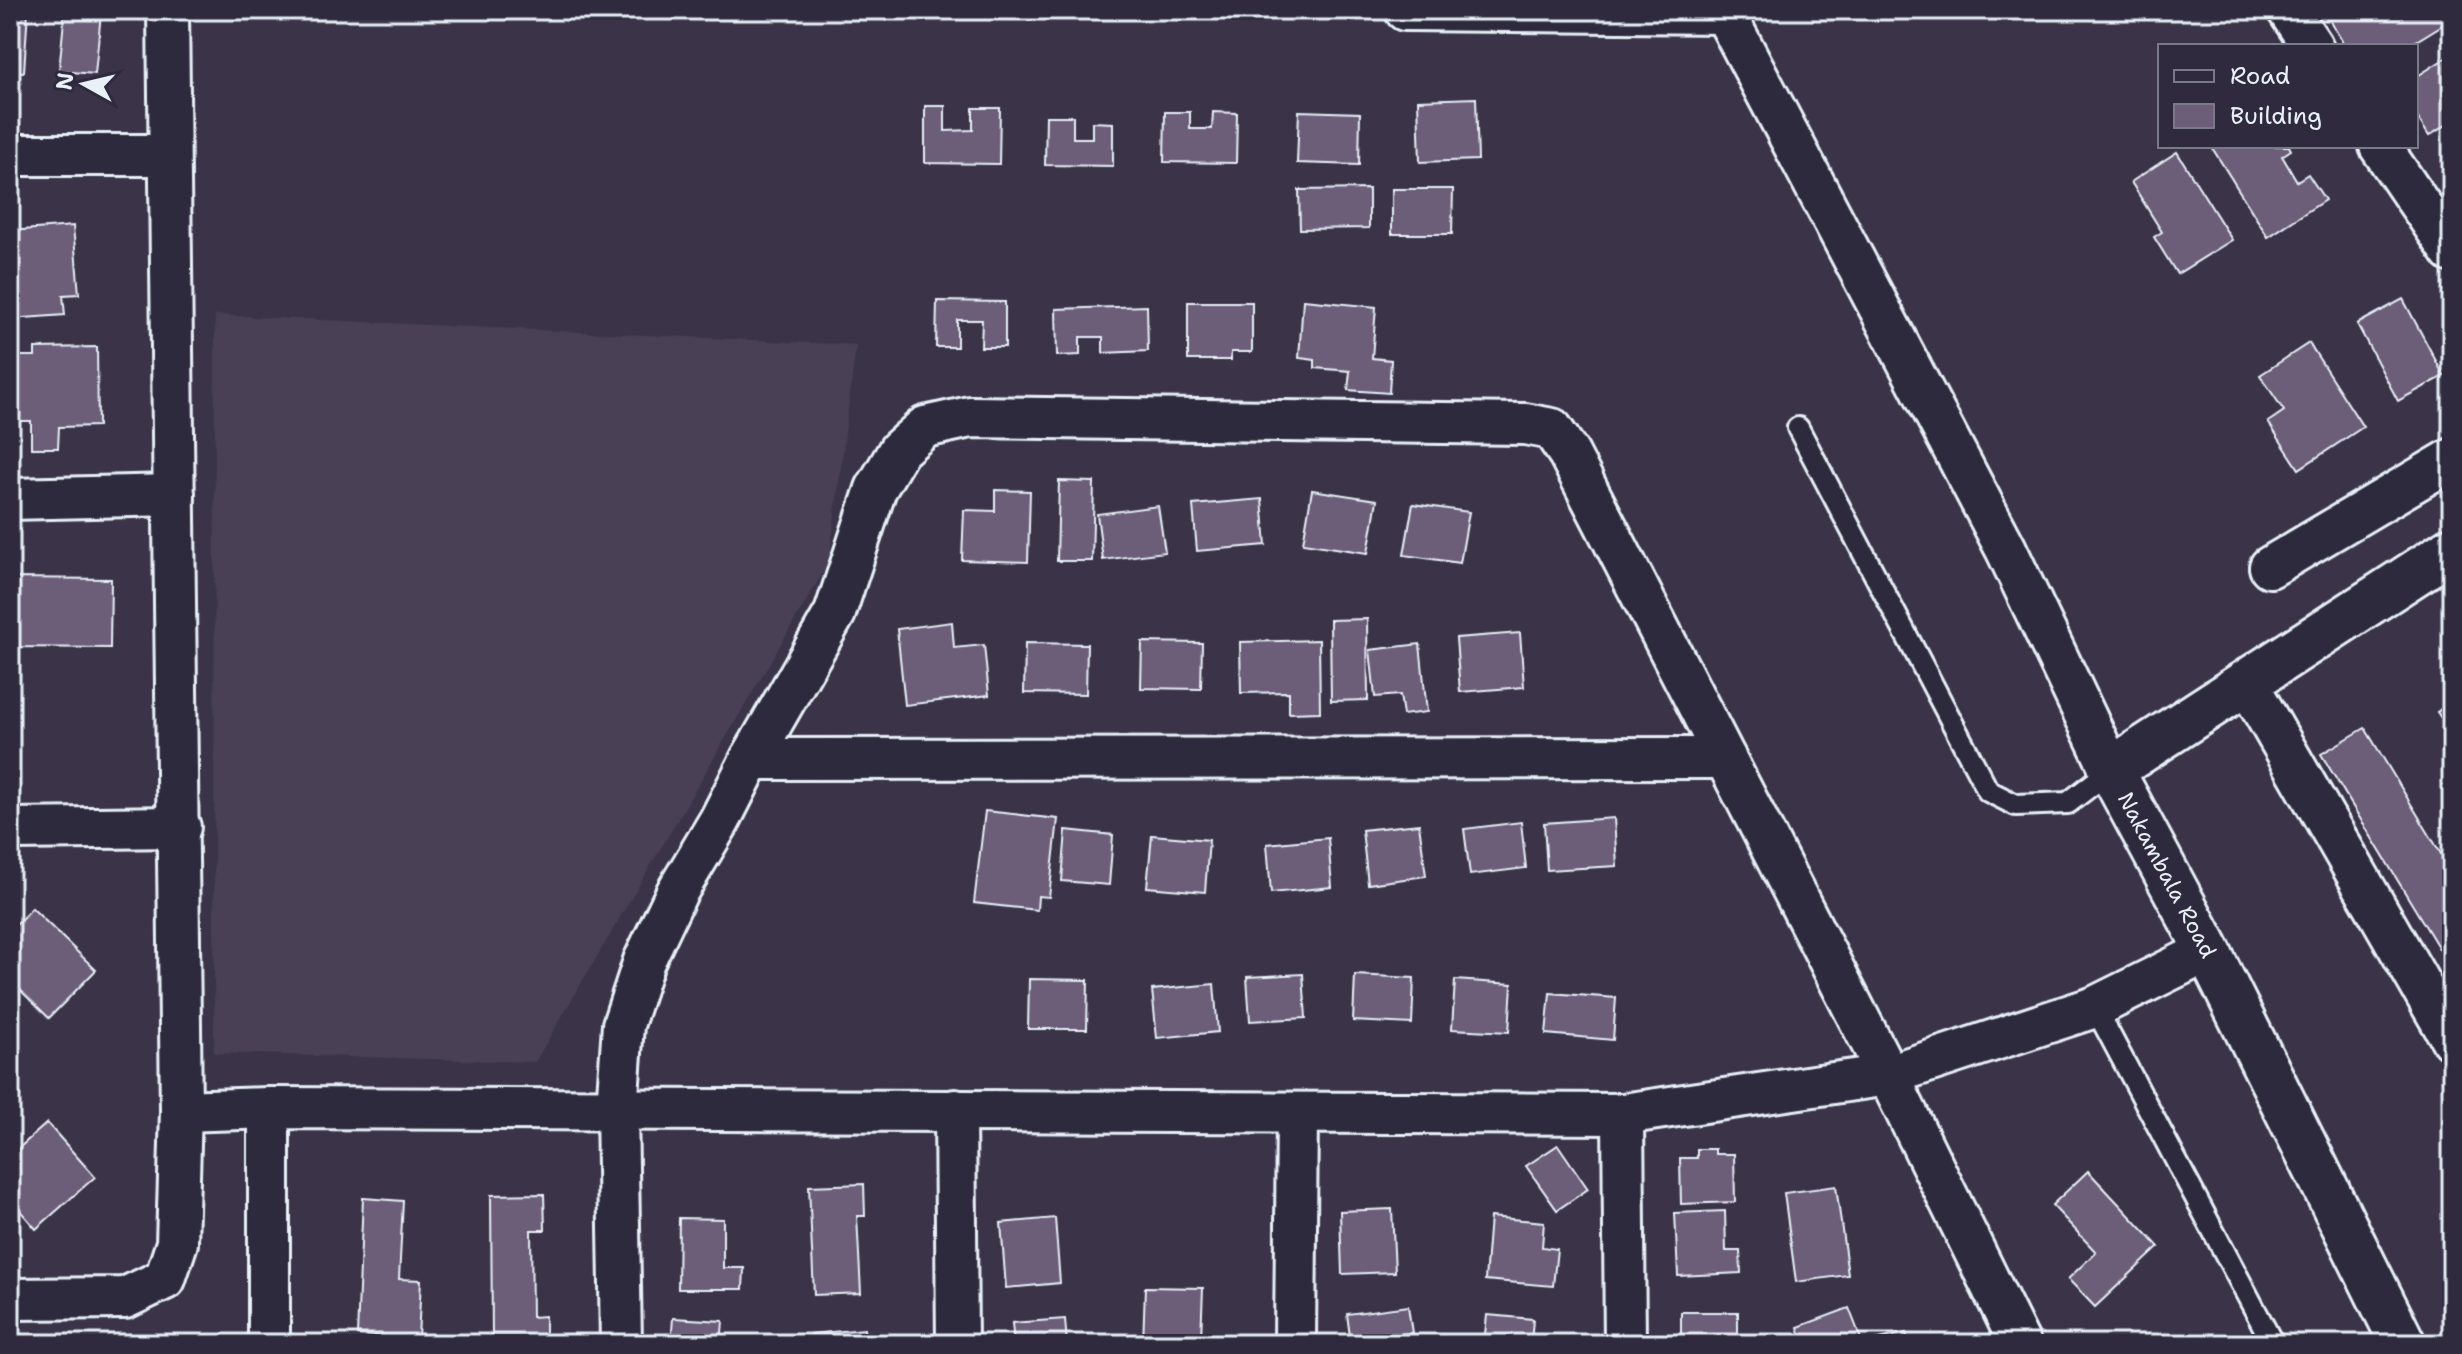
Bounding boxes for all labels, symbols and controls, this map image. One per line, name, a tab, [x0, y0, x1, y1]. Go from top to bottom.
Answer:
north arrow	[44, 44, 124, 124]
legend	[2158, 44, 2418, 148]
text: Road	[2230, 60, 2290, 92]
text: N	[49, 71, 80, 92]
text: Building	[2230, 100, 2322, 132]
street label: Nakambala Road	[2111, 787, 2223, 963]

